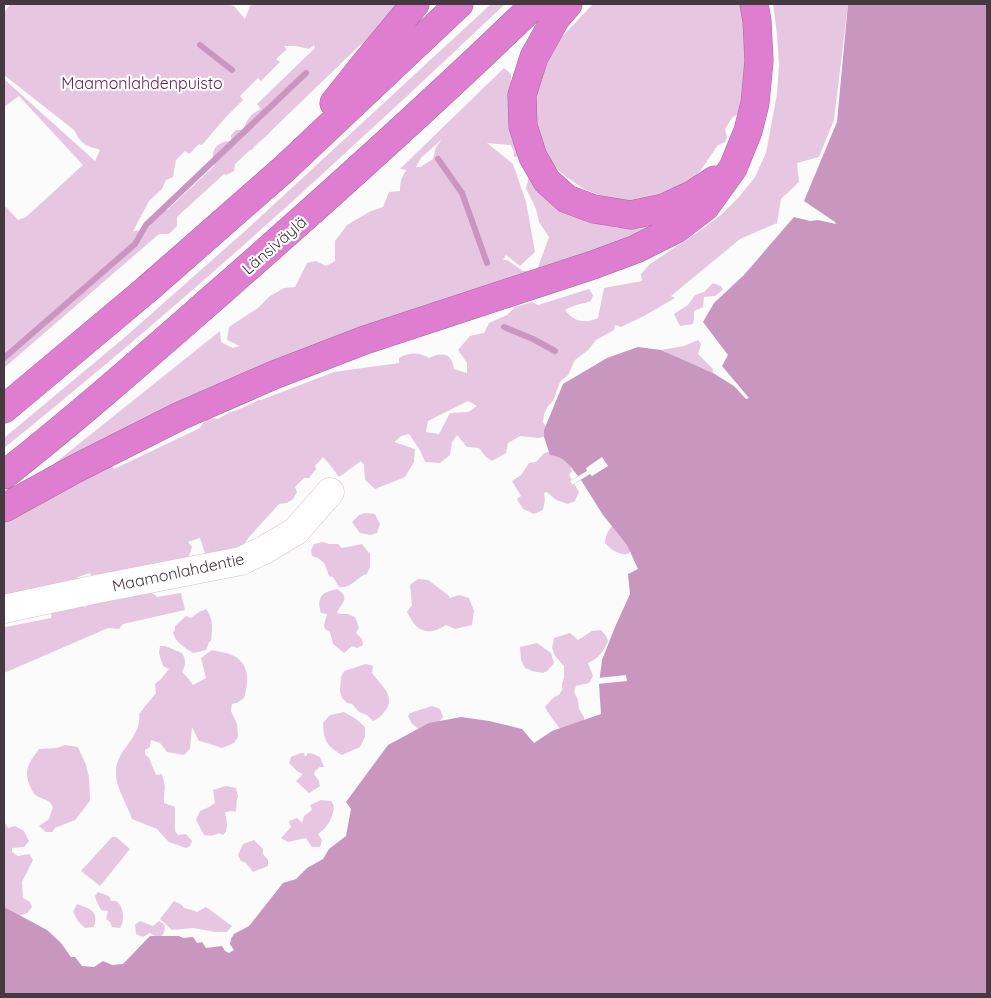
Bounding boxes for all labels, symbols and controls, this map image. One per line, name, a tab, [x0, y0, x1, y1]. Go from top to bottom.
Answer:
park label: Maamonlahdenpuisto	[61, 73, 223, 93]
street label: Länsiväylä	[238, 212, 310, 278]
street label: Maamonlahdentie	[110, 548, 246, 596]

